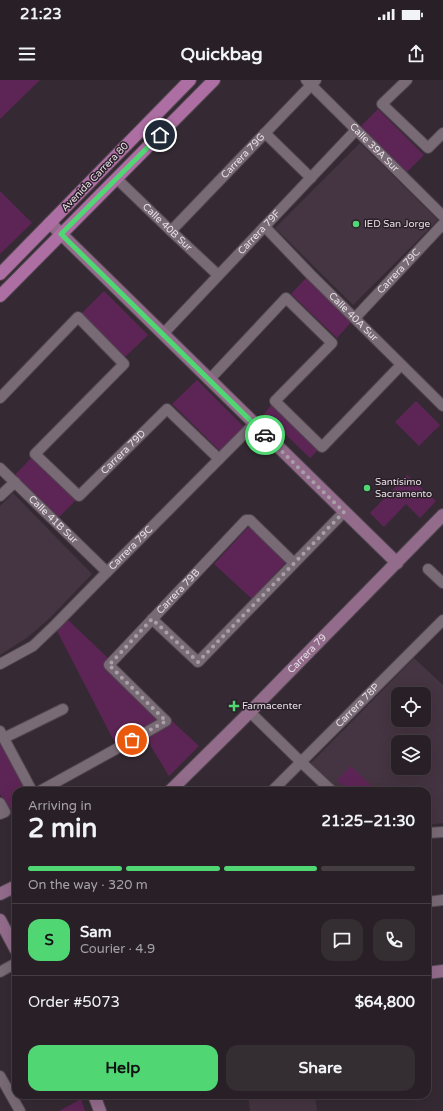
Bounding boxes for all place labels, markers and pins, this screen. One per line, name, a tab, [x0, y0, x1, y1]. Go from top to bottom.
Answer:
pin	[143, 118, 177, 152]
place label: IED San Jorge	[364, 218, 431, 230]
marker: IED San Jorge	[351, 219, 361, 229]
place label: Santísimo Sacramento	[375, 476, 432, 500]
marker: Santísimo Sacramento	[362, 483, 372, 493]
place label: Farmacenter	[242, 700, 302, 712]
marker: Farmacenter	[229, 701, 239, 711]
pin	[115, 723, 149, 757]

